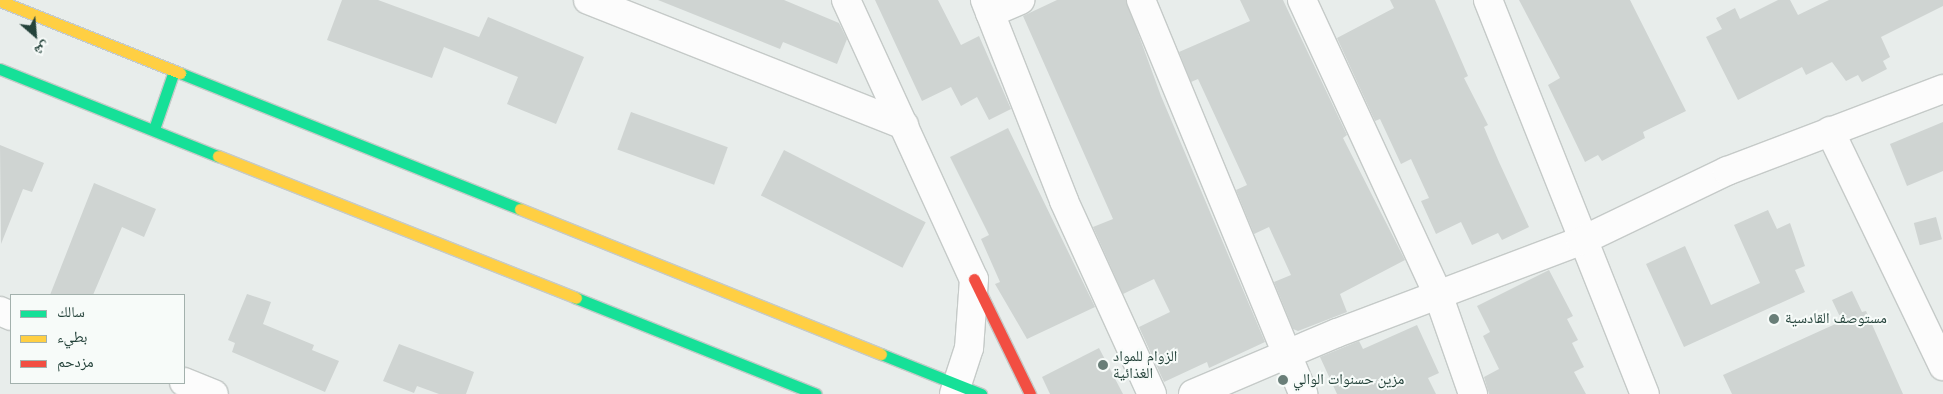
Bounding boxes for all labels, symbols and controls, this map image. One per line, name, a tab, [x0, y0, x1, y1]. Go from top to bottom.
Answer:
north arrow	[10, 10, 60, 60]
text: ش	[31, 37, 53, 61]
legend	[10, 294, 185, 384]
text: سالك	[57, 302, 85, 322]
place label: مستوصف القادسية	[1785, 310, 1887, 328]
marker: مستوصف القادسية	[1767, 312, 1781, 326]
text: بطيء	[57, 327, 87, 347]
place label: الزوام للمواد الغذائية	[1113, 347, 1177, 382]
text: مزدحم	[57, 352, 94, 372]
marker: الزوام للمواد الغذائية	[1097, 359, 1109, 371]
place label: مزين حسنوات الوالي	[1293, 371, 1404, 389]
marker: مزين حسنوات الوالي	[1277, 374, 1289, 386]

